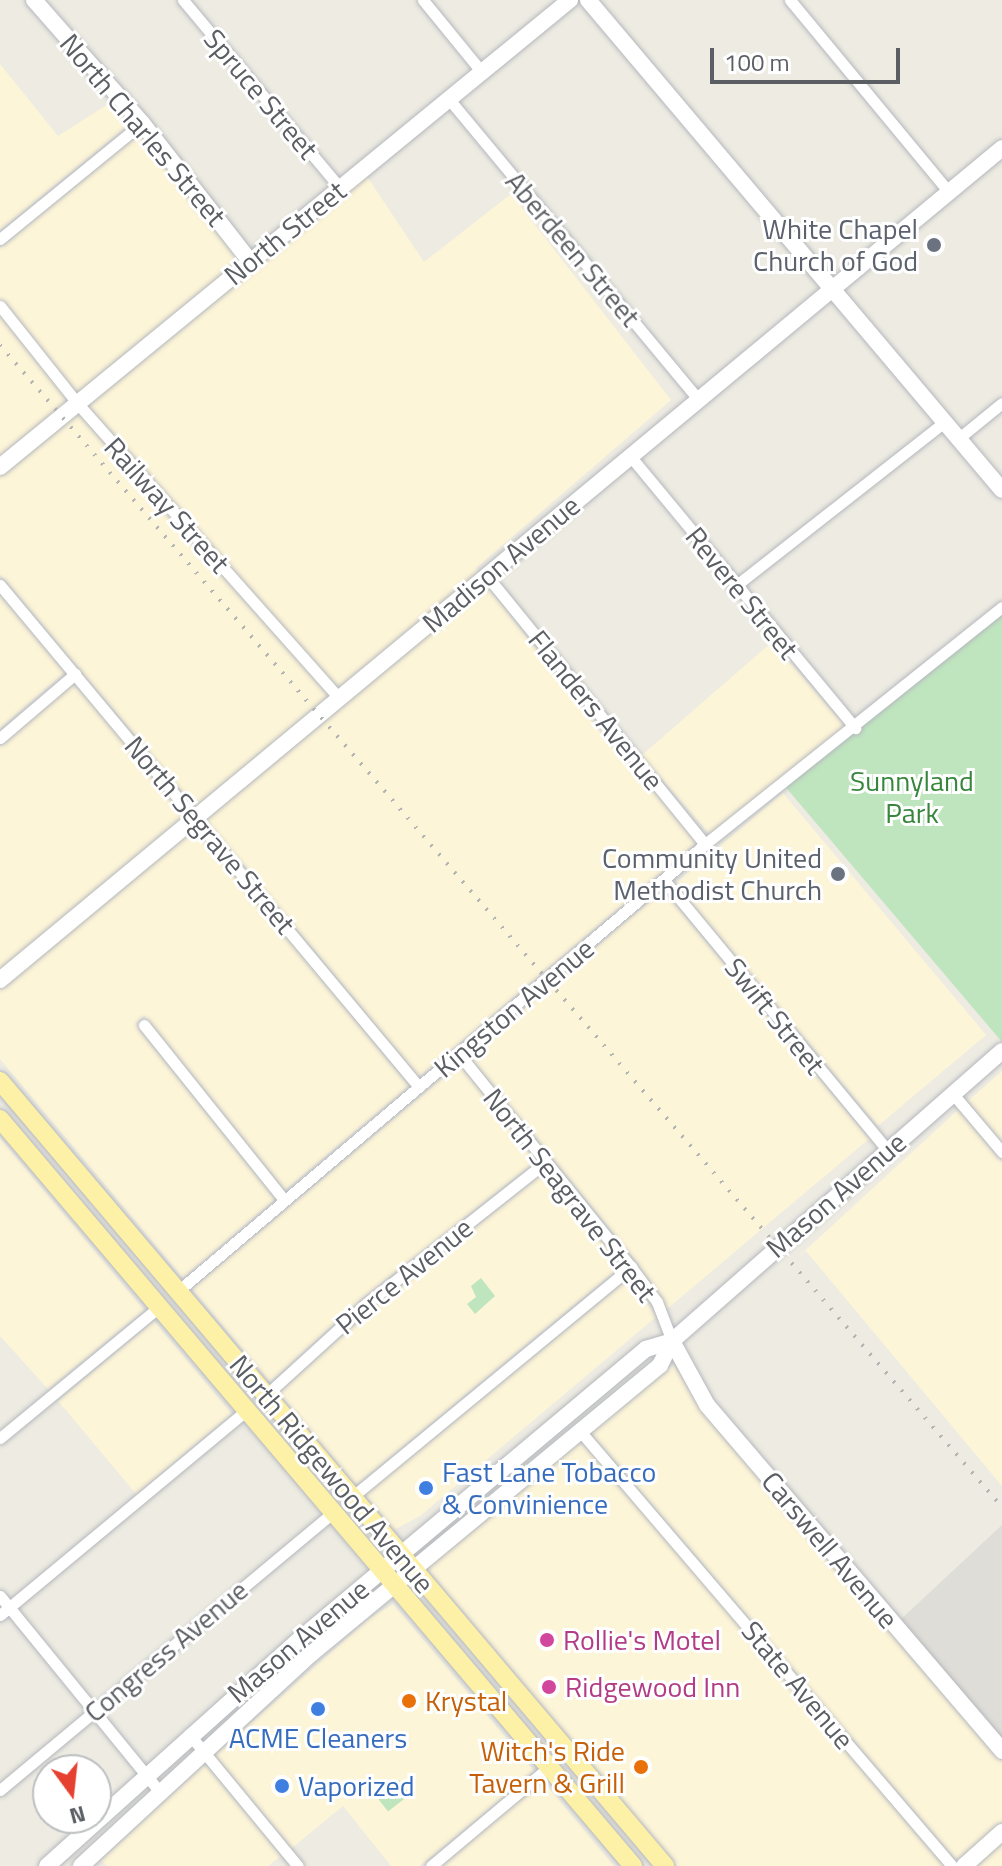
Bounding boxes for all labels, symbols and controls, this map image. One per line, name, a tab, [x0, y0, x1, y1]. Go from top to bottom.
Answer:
street label: Spruce Street	[197, 22, 325, 166]
street label: North Charles Street	[53, 27, 233, 233]
scale bar	[714, 32, 904, 82]
text: 100 m	[724, 44, 790, 80]
street label: Aberdeen Street	[499, 165, 647, 333]
street label: North Street	[218, 174, 352, 292]
place label: White Chapel Church of God	[753, 212, 918, 278]
marker: White Chapel Church of God	[925, 236, 943, 254]
street label: Railway Street	[97, 430, 237, 580]
street label: Madison Avenue	[415, 488, 587, 640]
street label: Revere Street	[679, 520, 805, 666]
street label: Flanders Avenue	[521, 623, 671, 797]
street label: North Segrave Street	[118, 729, 302, 941]
park label: Sunnyland Park	[850, 764, 974, 830]
place label: Community United Methodist Church	[602, 841, 822, 907]
marker: Community United Methodist Church	[829, 865, 847, 883]
street label: Kingston Avenue	[427, 932, 601, 1084]
street label: Swift Street	[718, 951, 832, 1081]
street label: North Seagrave Street	[476, 1082, 664, 1308]
street label: Mason Avenue	[759, 1125, 913, 1265]
street label: Pierce Avenue	[329, 1211, 479, 1341]
street label: North Ridgewood Avenue	[223, 1348, 441, 1600]
place label: Fast Lane Tobacco & Convinience	[442, 1455, 656, 1521]
street label: Carswell Avenue	[755, 1465, 905, 1635]
marker: Fast Lane Tobacco & Convinience	[417, 1479, 435, 1497]
street label: Mason Avenue	[221, 1572, 375, 1710]
street label: Congress Avenue	[78, 1573, 254, 1729]
street label: State Avenue	[735, 1614, 861, 1756]
place label: Rollie's Motel	[563, 1623, 721, 1657]
marker: Rollie's Motel	[538, 1631, 556, 1649]
place label: Ridgewood Inn	[565, 1670, 740, 1704]
marker: Ridgewood Inn	[540, 1678, 558, 1696]
place label: Krystal	[425, 1684, 507, 1718]
marker: Krystal	[400, 1692, 418, 1710]
marker: ACME Cleaners	[309, 1700, 327, 1718]
place label: ACME Cleaners	[229, 1721, 407, 1755]
place label: Witch's Ride Tavern & Grill	[469, 1734, 625, 1800]
north arrow	[32, 1754, 112, 1834]
marker: Witch's Ride Tavern & Grill	[632, 1758, 650, 1776]
place label: Vaporized	[298, 1769, 415, 1803]
marker: Vaporized	[273, 1777, 291, 1795]
text: N	[66, 1797, 89, 1834]

